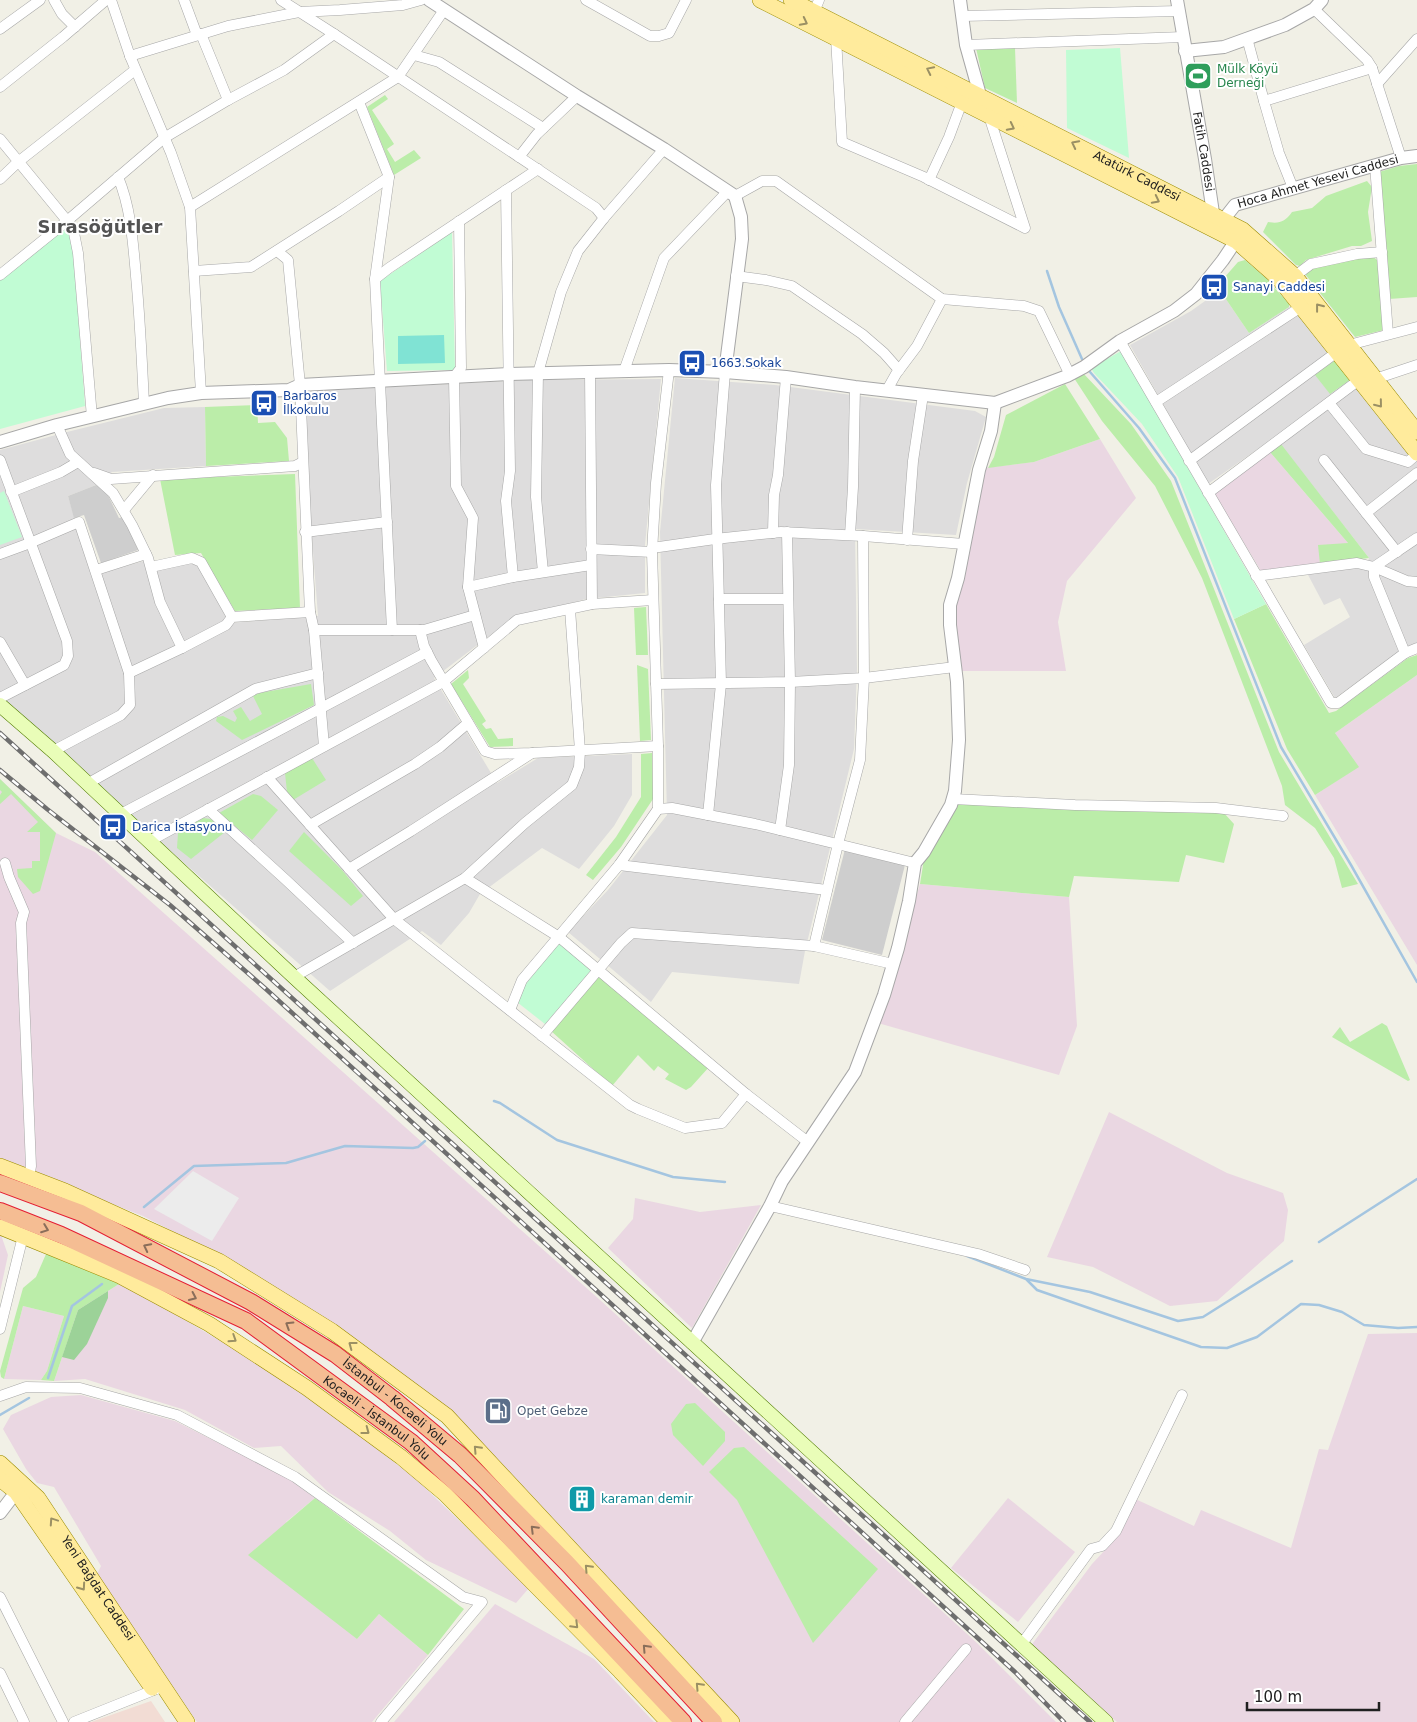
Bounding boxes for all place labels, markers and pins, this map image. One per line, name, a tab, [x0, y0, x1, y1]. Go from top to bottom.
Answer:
sports icon: Mülk Köyü Derneği	[1183, 61, 1213, 91]
place label: Mülk Köyü Derneği	[1217, 62, 1278, 90]
bus stop icon: Sanayi Caddesi	[1199, 272, 1229, 302]
place label: Sanayi Caddesi	[1233, 280, 1325, 294]
bus stop icon: 1663.Sokak	[677, 348, 707, 378]
place label: 1663.Sokak	[711, 356, 781, 370]
bus stop icon: Barbaros İlkokulu	[249, 388, 279, 418]
place label: Barbaros İlkokulu	[283, 389, 337, 417]
bus stop icon: Darica İstasyonu	[98, 812, 128, 842]
place label: Darica İstasyonu	[132, 819, 232, 834]
fuel station icon: Opet Gebze	[483, 1396, 513, 1426]
place label: Opet Gebze	[517, 1404, 588, 1418]
building icon: karaman demir	[567, 1484, 597, 1514]
place label: karaman demir	[601, 1492, 693, 1506]

